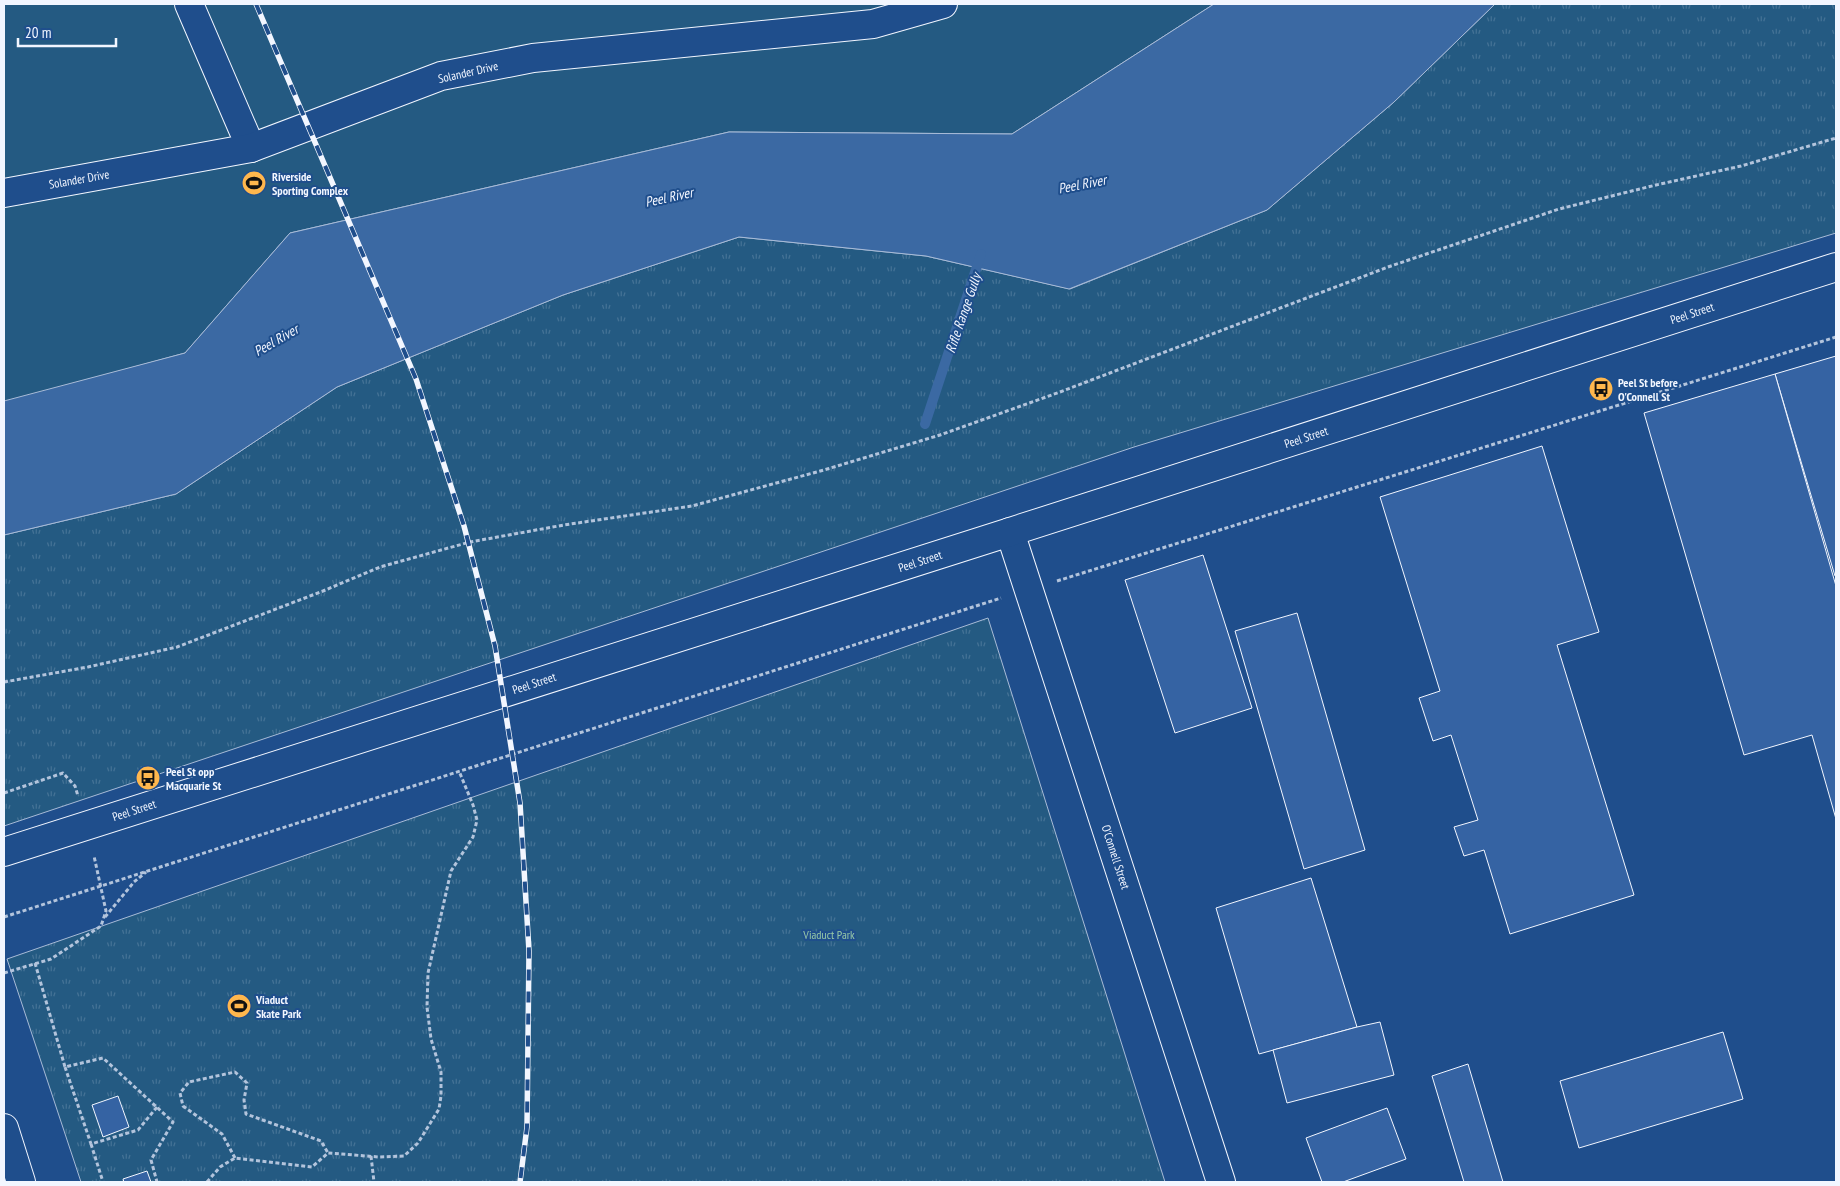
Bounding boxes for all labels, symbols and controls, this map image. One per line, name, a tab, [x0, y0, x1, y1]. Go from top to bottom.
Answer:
scale bar	[18, 15, 115, 47]
text: 20 m	[25, 23, 51, 42]
street label: Solander Drive	[437, 58, 499, 86]
street label: Solander Drive	[48, 166, 110, 192]
place label: Riverside Sporting Complex	[272, 169, 349, 198]
sports icon: Riverside Sporting Complex	[241, 170, 267, 196]
water label: Peel River	[1057, 170, 1110, 197]
water label: Peel River	[643, 183, 697, 211]
water label: Rifle Range Gully	[941, 269, 986, 355]
street label: Peel Street	[1668, 299, 1716, 327]
water label: Peel River	[251, 319, 303, 360]
place label: Peel St before O'Connell St	[1618, 375, 1678, 404]
bus stop icon: Peel St before O'Connell St	[1588, 376, 1614, 402]
street label: Peel Street	[1282, 423, 1330, 451]
street label: Peel Street	[896, 547, 944, 575]
street label: Peel Street	[510, 669, 558, 697]
place label: Peel St opp Macquarie St	[166, 764, 222, 793]
bus stop icon: Peel St opp Macquarie St	[135, 765, 161, 791]
street label: Peel Street	[110, 796, 158, 824]
street label: O'Connell Street	[1099, 823, 1134, 892]
park label: Viaduct Park	[802, 927, 855, 942]
place label: Viaduct Skate Park	[255, 992, 301, 1021]
sports icon: Viaduct Skate Park	[226, 993, 252, 1019]

